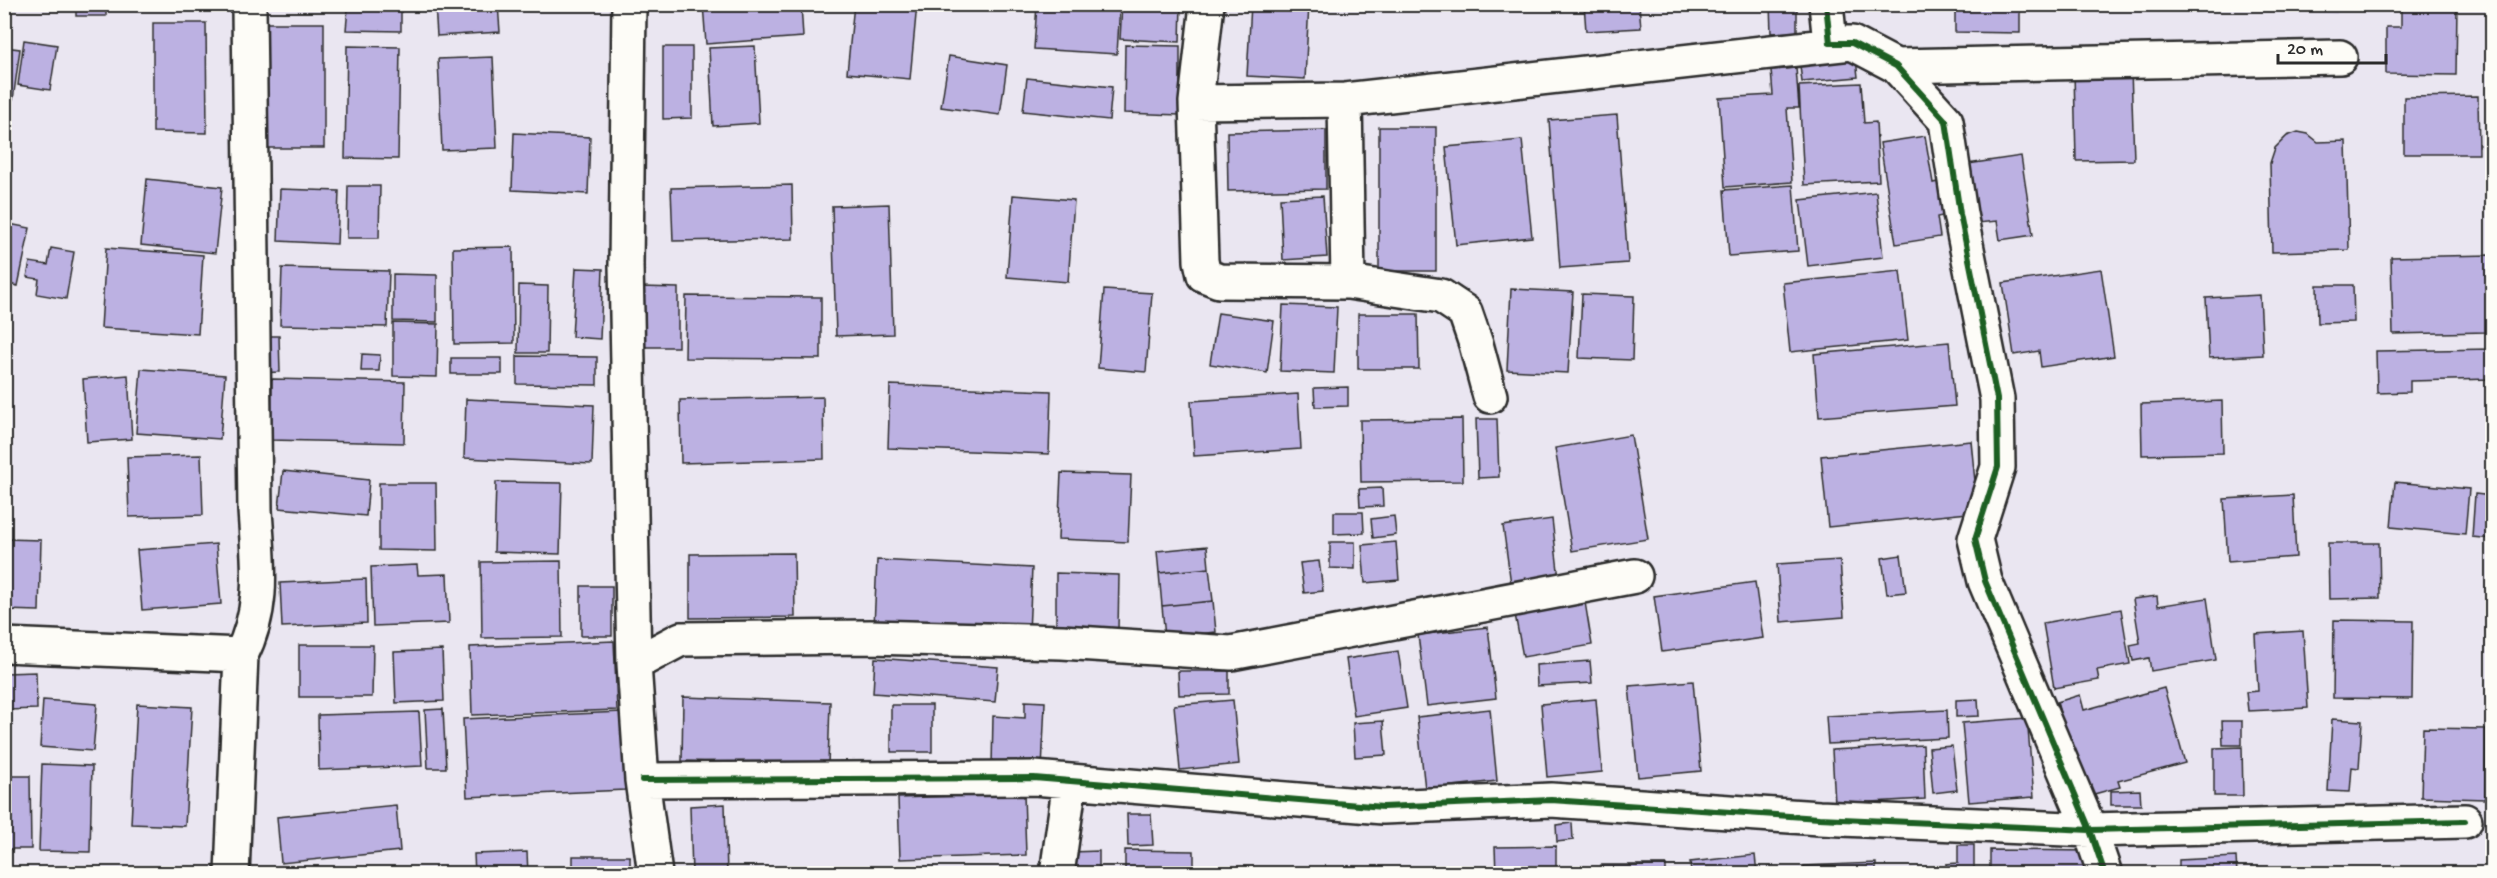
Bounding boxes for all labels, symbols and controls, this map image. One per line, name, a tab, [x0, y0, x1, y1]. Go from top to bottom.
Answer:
scale bar	[2278, 27, 2386, 65]
text: 20 m	[2287, 40, 2323, 61]

